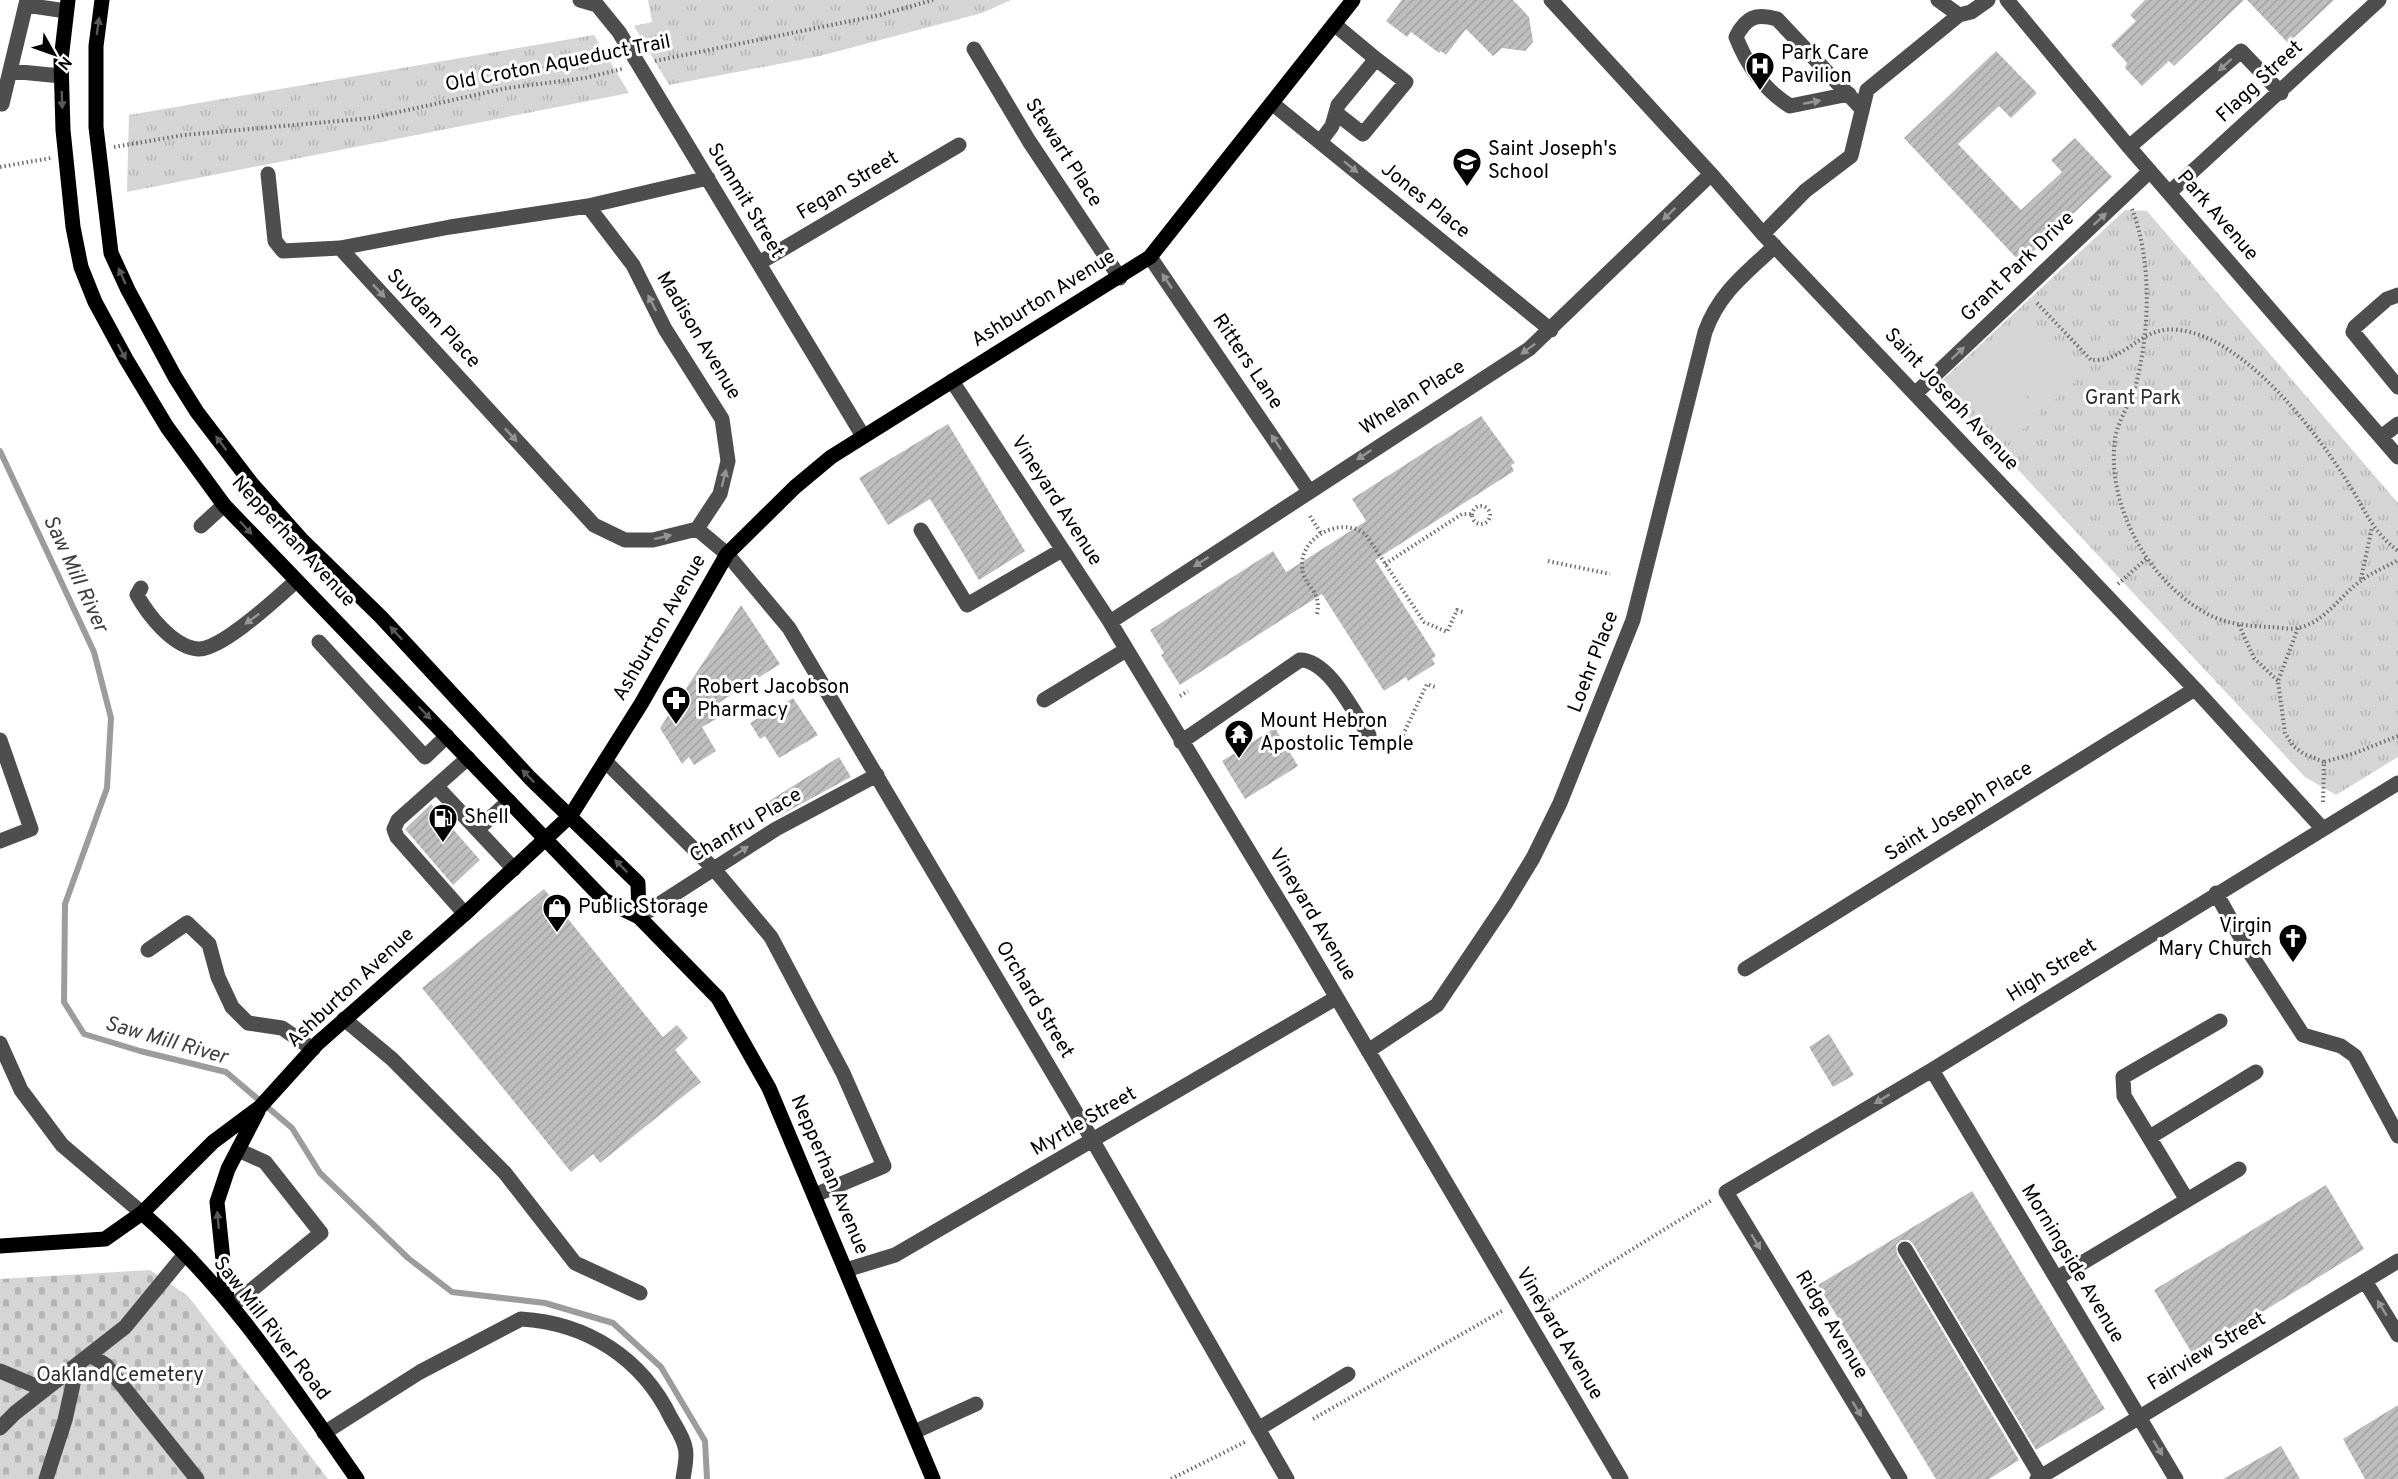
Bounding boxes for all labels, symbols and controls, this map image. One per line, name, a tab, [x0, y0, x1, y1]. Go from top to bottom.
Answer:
one-way arrow	[94, 17, 103, 36]
north arrow	[24, 24, 84, 84]
street label: Old Croton Aqueduct Trail	[443, 29, 673, 99]
street label: Flagg Street	[2211, 35, 2309, 129]
place label: Park Care Pavilion	[1781, 41, 1869, 90]
hospital icon: Park Care Pavilion	[1744, 50, 1776, 92]
text: N	[53, 52, 75, 73]
one-way arrow	[2218, 58, 2233, 71]
one-way arrow	[57, 91, 67, 110]
street label: Stewart Place	[1018, 94, 1108, 212]
one-way arrow	[1803, 97, 1822, 106]
place label: Saint Joseph's School	[1488, 137, 1617, 186]
street label: Summit Street	[700, 139, 790, 263]
street label: Fegan Street	[792, 146, 904, 226]
school or university icon: Saint Joseph's School	[1451, 146, 1483, 188]
street label: Jones Place	[1375, 157, 1475, 245]
one-way arrow	[1343, 160, 1358, 173]
street label: Park Avenue	[2170, 165, 2264, 267]
street label: Grant Park Drive	[1956, 206, 2080, 328]
one-way arrow	[1661, 207, 1676, 221]
one-way arrow	[2092, 212, 2106, 226]
street label: Ashburton Avenue	[967, 244, 1121, 354]
street label: Suydam Place	[380, 264, 486, 374]
street label: Madison Avenue	[650, 267, 746, 405]
one-way arrow	[117, 268, 126, 285]
one-way arrow	[1162, 273, 1173, 289]
one-way arrow	[372, 284, 386, 299]
one-way arrow	[647, 295, 657, 312]
street label: Ritters Lane	[1205, 309, 1289, 415]
street label: Saint Joseph Avenue	[1878, 323, 2024, 477]
one-way arrow	[1520, 343, 1536, 355]
one-way arrow	[117, 344, 127, 361]
one-way arrow	[1951, 346, 1966, 360]
street label: Whelan Place	[1355, 354, 1471, 442]
park label: Grant Park	[2085, 386, 2181, 412]
one-way arrow	[504, 427, 517, 442]
street label: Vineyard Avenue	[1004, 431, 1108, 571]
one-way arrow	[1270, 435, 1282, 451]
one-way arrow	[215, 436, 227, 452]
one-way arrow	[1357, 449, 1373, 461]
one-way arrow	[719, 468, 729, 487]
street label: Nepperhan Avenue	[225, 471, 361, 613]
water label: Saw Mill River	[36, 511, 115, 639]
one-way arrow	[239, 520, 252, 535]
one-way arrow	[654, 532, 672, 542]
street label: Ashburton Avenue	[607, 550, 713, 706]
one-way arrow	[1193, 556, 1209, 567]
street label: Loehr Place	[1563, 607, 1625, 717]
one-way arrow	[244, 613, 260, 625]
one-way arrow	[389, 625, 403, 640]
place label: Robert Jacobson Pharmacy	[697, 675, 849, 724]
pharmacy icon: Robert Jacobson Pharmacy	[660, 684, 692, 726]
one-way arrow	[418, 706, 432, 720]
place label: Mount Hebron Apostolic Temple	[1260, 709, 1413, 758]
temple icon: Mount Hebron Apostolic Temple	[1223, 718, 1255, 760]
street label: Saint Joseph Place	[1880, 756, 2038, 868]
one-way arrow	[522, 769, 536, 783]
street label: Chanfru Place	[685, 782, 807, 870]
fuel station icon: Shell	[427, 802, 459, 844]
place label: Shell	[464, 805, 509, 831]
street label: Vineyard Avenue	[1262, 844, 1362, 986]
one-way arrow	[733, 846, 749, 857]
one-way arrow	[614, 859, 628, 873]
shop icon: Public Storage	[541, 892, 573, 934]
place label: Public Storage	[578, 895, 708, 921]
place label: Virgin Mary Church	[2158, 914, 2272, 963]
street label: Ashburton Avenue	[282, 922, 420, 1054]
church icon: Virgin Mary Church	[2277, 922, 2309, 964]
street label: High Street	[2002, 933, 2102, 1009]
street label: Orchard Street	[989, 937, 1079, 1063]
water label: Saw Mill River	[102, 1011, 232, 1072]
street label: Myrtle Street	[1026, 1081, 1142, 1163]
street label: Nepperhan Avenue	[784, 1091, 874, 1259]
one-way arrow	[1873, 1094, 1890, 1104]
street label: Morningside Avenue	[2014, 1180, 2130, 1348]
one-way arrow	[213, 1210, 223, 1229]
one-way arrow	[1751, 1234, 1762, 1250]
street label: Saw Mill River Road	[207, 1252, 335, 1406]
street label: Vineyard Avenue	[1509, 1263, 1609, 1405]
street label: Ridge Avenue	[1788, 1266, 1874, 1384]
one-way arrow	[2376, 1300, 2387, 1316]
street label: Fairview Street	[2143, 1307, 2271, 1397]
park label: Oakland Cemetery	[36, 1363, 204, 1389]
one-way arrow	[1852, 1401, 1863, 1417]
one-way arrow	[2153, 1440, 2163, 1457]

